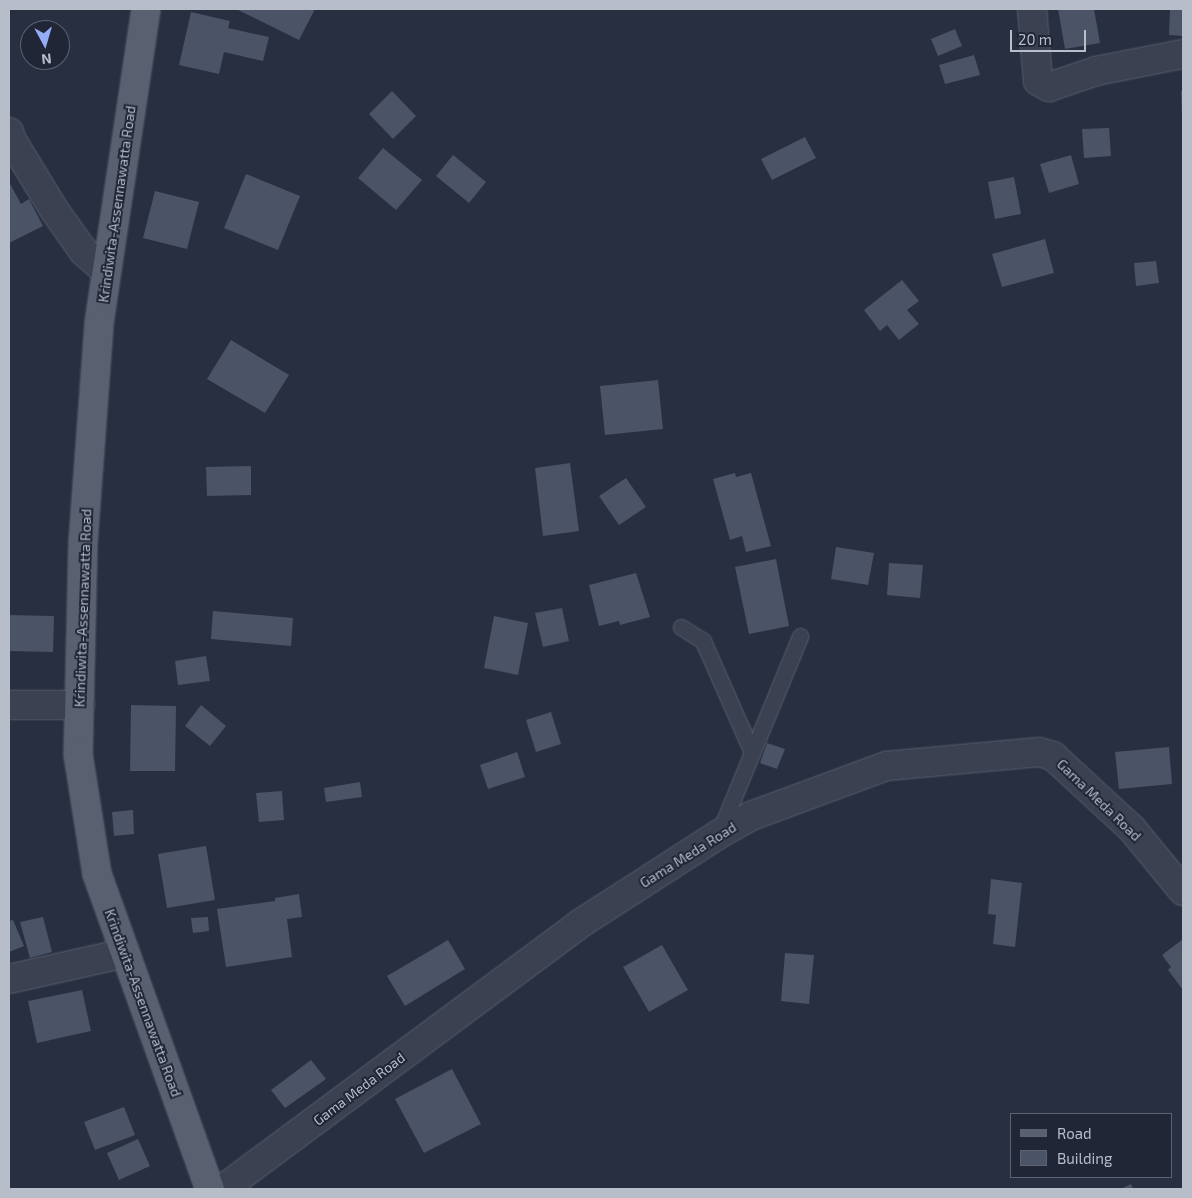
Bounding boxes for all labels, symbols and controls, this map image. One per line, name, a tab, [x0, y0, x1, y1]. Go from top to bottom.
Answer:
north arrow	[20, 20, 70, 70]
scale bar	[1012, 20, 1088, 52]
text: 20 m	[1018, 30, 1052, 48]
text: N	[41, 50, 52, 68]
street label: Krindiwita-Assennawatta Road	[95, 104, 139, 304]
street label: Krindiwita-Assennawatta Road	[71, 508, 95, 708]
street label: Gama Meda Road	[1053, 756, 1145, 844]
street label: Gama Meda Road	[637, 819, 739, 891]
street label: Krindiwita-Assennawatta Road	[101, 907, 185, 1099]
street label: Gama Meda Road	[310, 1049, 408, 1129]
legend	[1010, 1113, 1172, 1178]
text: Road	[1057, 1124, 1092, 1142]
text: Building	[1057, 1149, 1112, 1167]

